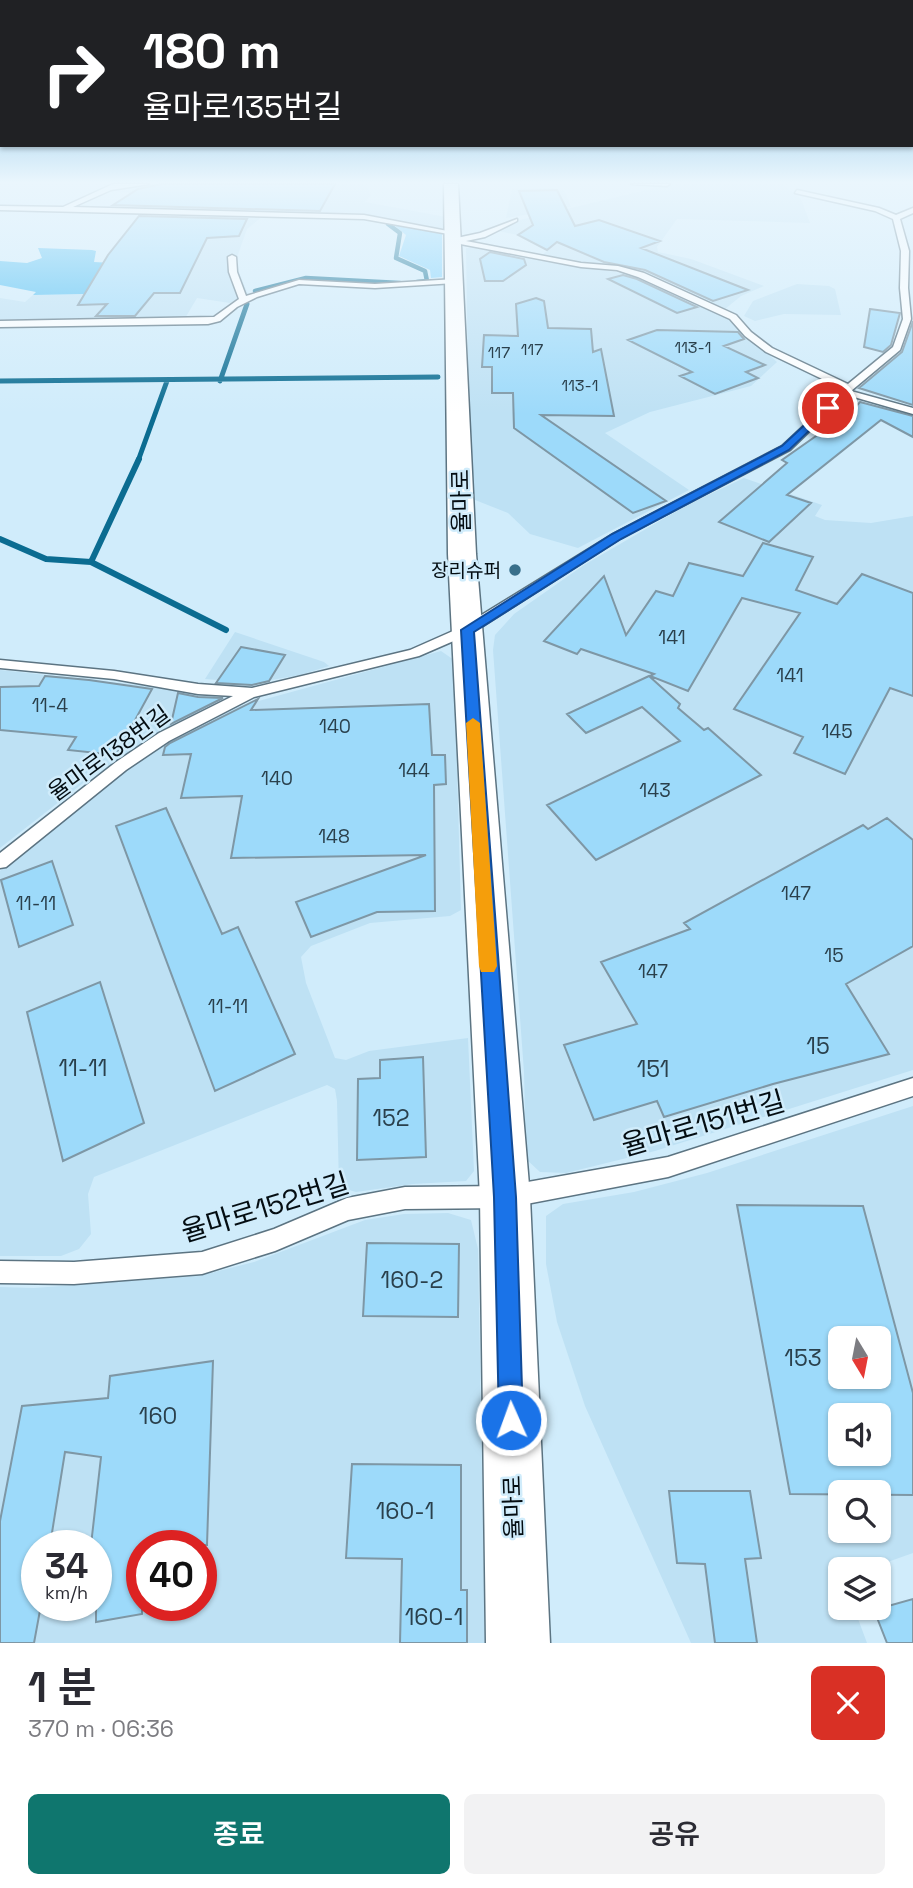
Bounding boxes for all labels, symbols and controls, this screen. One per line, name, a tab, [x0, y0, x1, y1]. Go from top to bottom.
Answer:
text: 180 m	[143, 20, 281, 82]
icon: right	[28, 28, 119, 119]
text: 율마로135번길	[143, 87, 342, 127]
house number: 113-1	[674, 337, 712, 358]
house number: 117	[521, 339, 543, 360]
house number: 117	[488, 342, 510, 363]
house number: 113-1	[561, 375, 599, 396]
pin	[798, 378, 858, 438]
icon: arrive	[809, 389, 847, 427]
street label: 율마로	[445, 469, 477, 533]
place label: 장리슈퍼	[431, 558, 501, 583]
marker: 장리슈퍼	[507, 562, 523, 578]
house number: 141	[658, 625, 686, 650]
house number: 141	[776, 663, 804, 688]
house number: 11-4	[32, 693, 68, 718]
street label: 율마로138번길	[42, 699, 176, 807]
house number: 140	[319, 714, 351, 739]
house number: 145	[821, 719, 853, 744]
house number: 144	[398, 758, 430, 783]
house number: 140	[261, 766, 293, 791]
house number: 143	[639, 778, 671, 803]
house number: 148	[318, 824, 350, 849]
house number: 147	[781, 881, 811, 906]
house number: 11-11	[16, 891, 56, 916]
house number: 15	[824, 943, 844, 968]
house number: 147	[638, 959, 668, 984]
house number: 11-11	[208, 994, 248, 1019]
house number: 15	[806, 1031, 830, 1061]
house number: 11-11	[59, 1053, 107, 1083]
house number: 151	[637, 1054, 669, 1084]
street label: 율마로151번길	[617, 1082, 789, 1164]
house number: 152	[372, 1103, 410, 1133]
street label: 율마로152번길	[177, 1164, 353, 1250]
house number: 160-2	[381, 1265, 443, 1295]
north arrow	[828, 1326, 891, 1390]
map controls	[828, 1326, 891, 1620]
house number: 153	[784, 1343, 822, 1373]
position arrow	[474, 1383, 548, 1457]
house number: 160	[139, 1401, 177, 1431]
button: sound	[828, 1403, 891, 1466]
street label: 율마로	[497, 1475, 529, 1539]
button: search	[828, 1480, 891, 1543]
house number: 160-1	[376, 1496, 434, 1526]
speed limit sign: 40	[126, 1530, 217, 1621]
text: 34	[45, 1544, 88, 1588]
button: layers	[828, 1557, 891, 1620]
text: km/h	[45, 1581, 88, 1604]
house number: 160-1	[405, 1602, 463, 1632]
text: 1 분	[28, 1661, 96, 1714]
button: close	[811, 1666, 885, 1740]
text: 370 m · 06:36	[28, 1714, 174, 1744]
button: 종료	[28, 1794, 450, 1874]
button: 공유	[464, 1794, 885, 1874]

